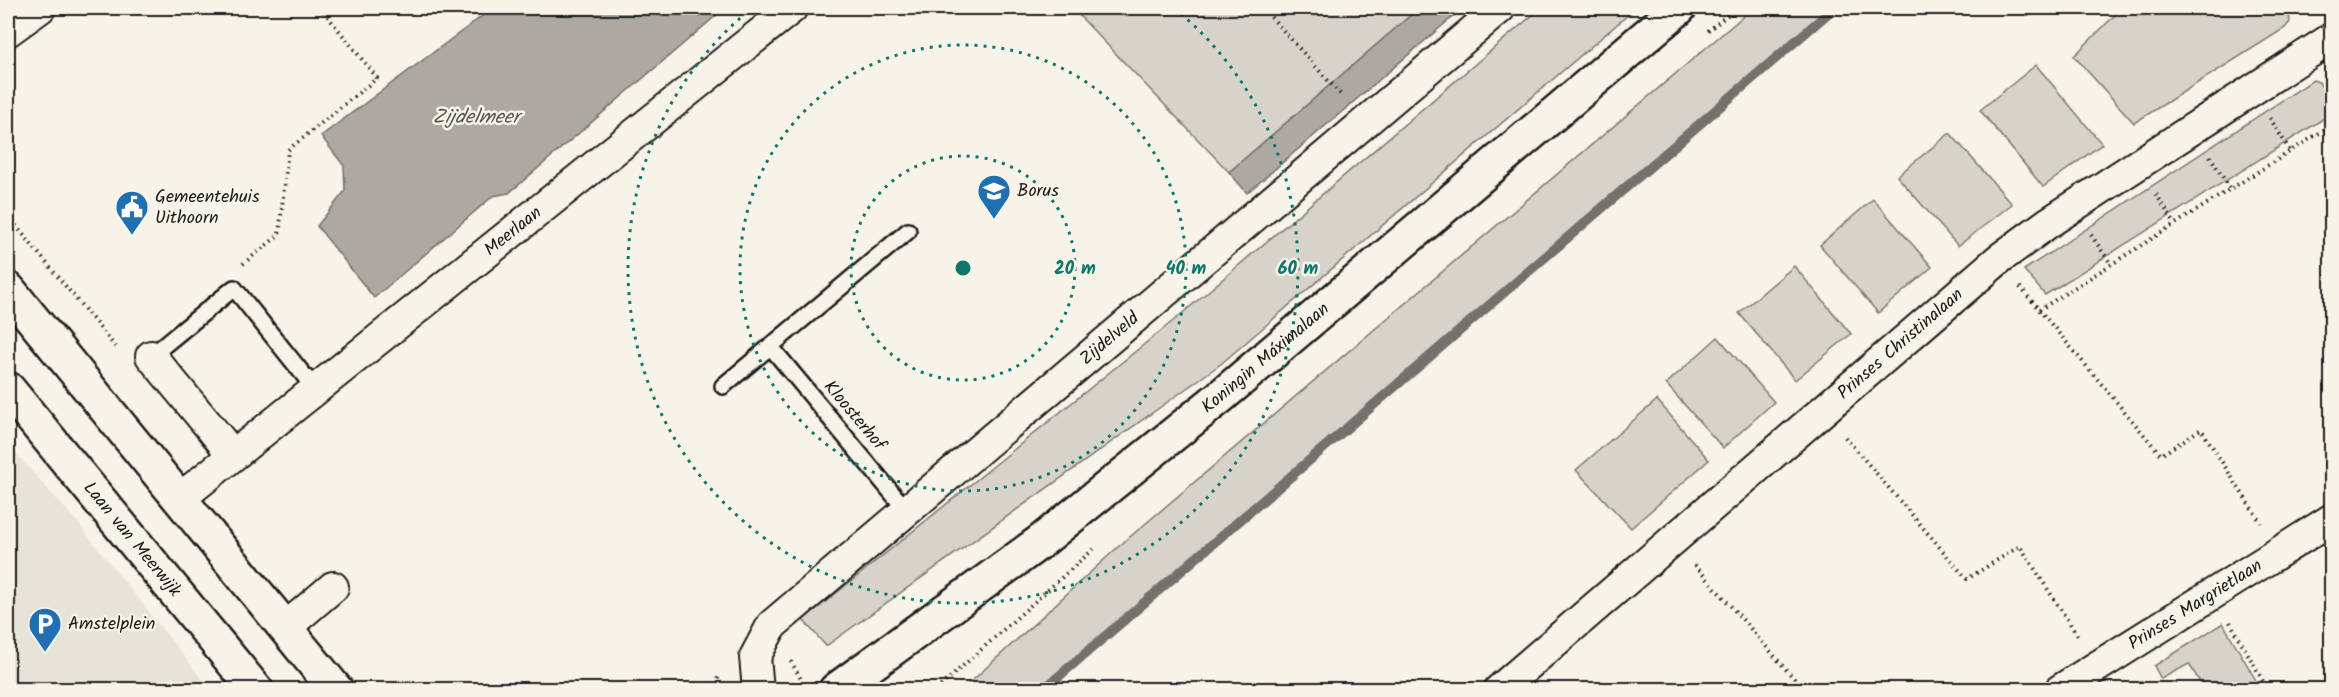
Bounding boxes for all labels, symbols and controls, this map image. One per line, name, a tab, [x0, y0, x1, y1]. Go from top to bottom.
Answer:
water label: Zijdelmeer	[433, 102, 524, 134]
school or university icon: Borus	[976, 173, 1012, 220]
place label: Borus	[1017, 177, 1059, 206]
place label: Gemeentehuis Uithoorn	[155, 183, 260, 233]
public building icon: Gemeentehuis Uithoorn	[114, 189, 150, 236]
street label: Meerlaan	[478, 199, 548, 264]
text: 20 m	[1054, 255, 1096, 284]
text: 40 m	[1166, 255, 1207, 284]
text: 60 m	[1278, 255, 1319, 284]
centre of rings	[953, 258, 973, 278]
street label: Prinses Christinalaan	[1831, 281, 1970, 407]
street label: Koningin Máximalaan	[1195, 295, 1336, 421]
street label: Zijdelveld	[1073, 304, 1147, 373]
street label: Kloosterhof	[816, 374, 894, 459]
street label: Laan van Meerwijk	[76, 475, 189, 604]
street label: Prinses Margrietlaan	[2123, 552, 2268, 658]
parking icon: Amstelplein	[27, 606, 63, 653]
place label: Amstelplein	[68, 610, 155, 639]

